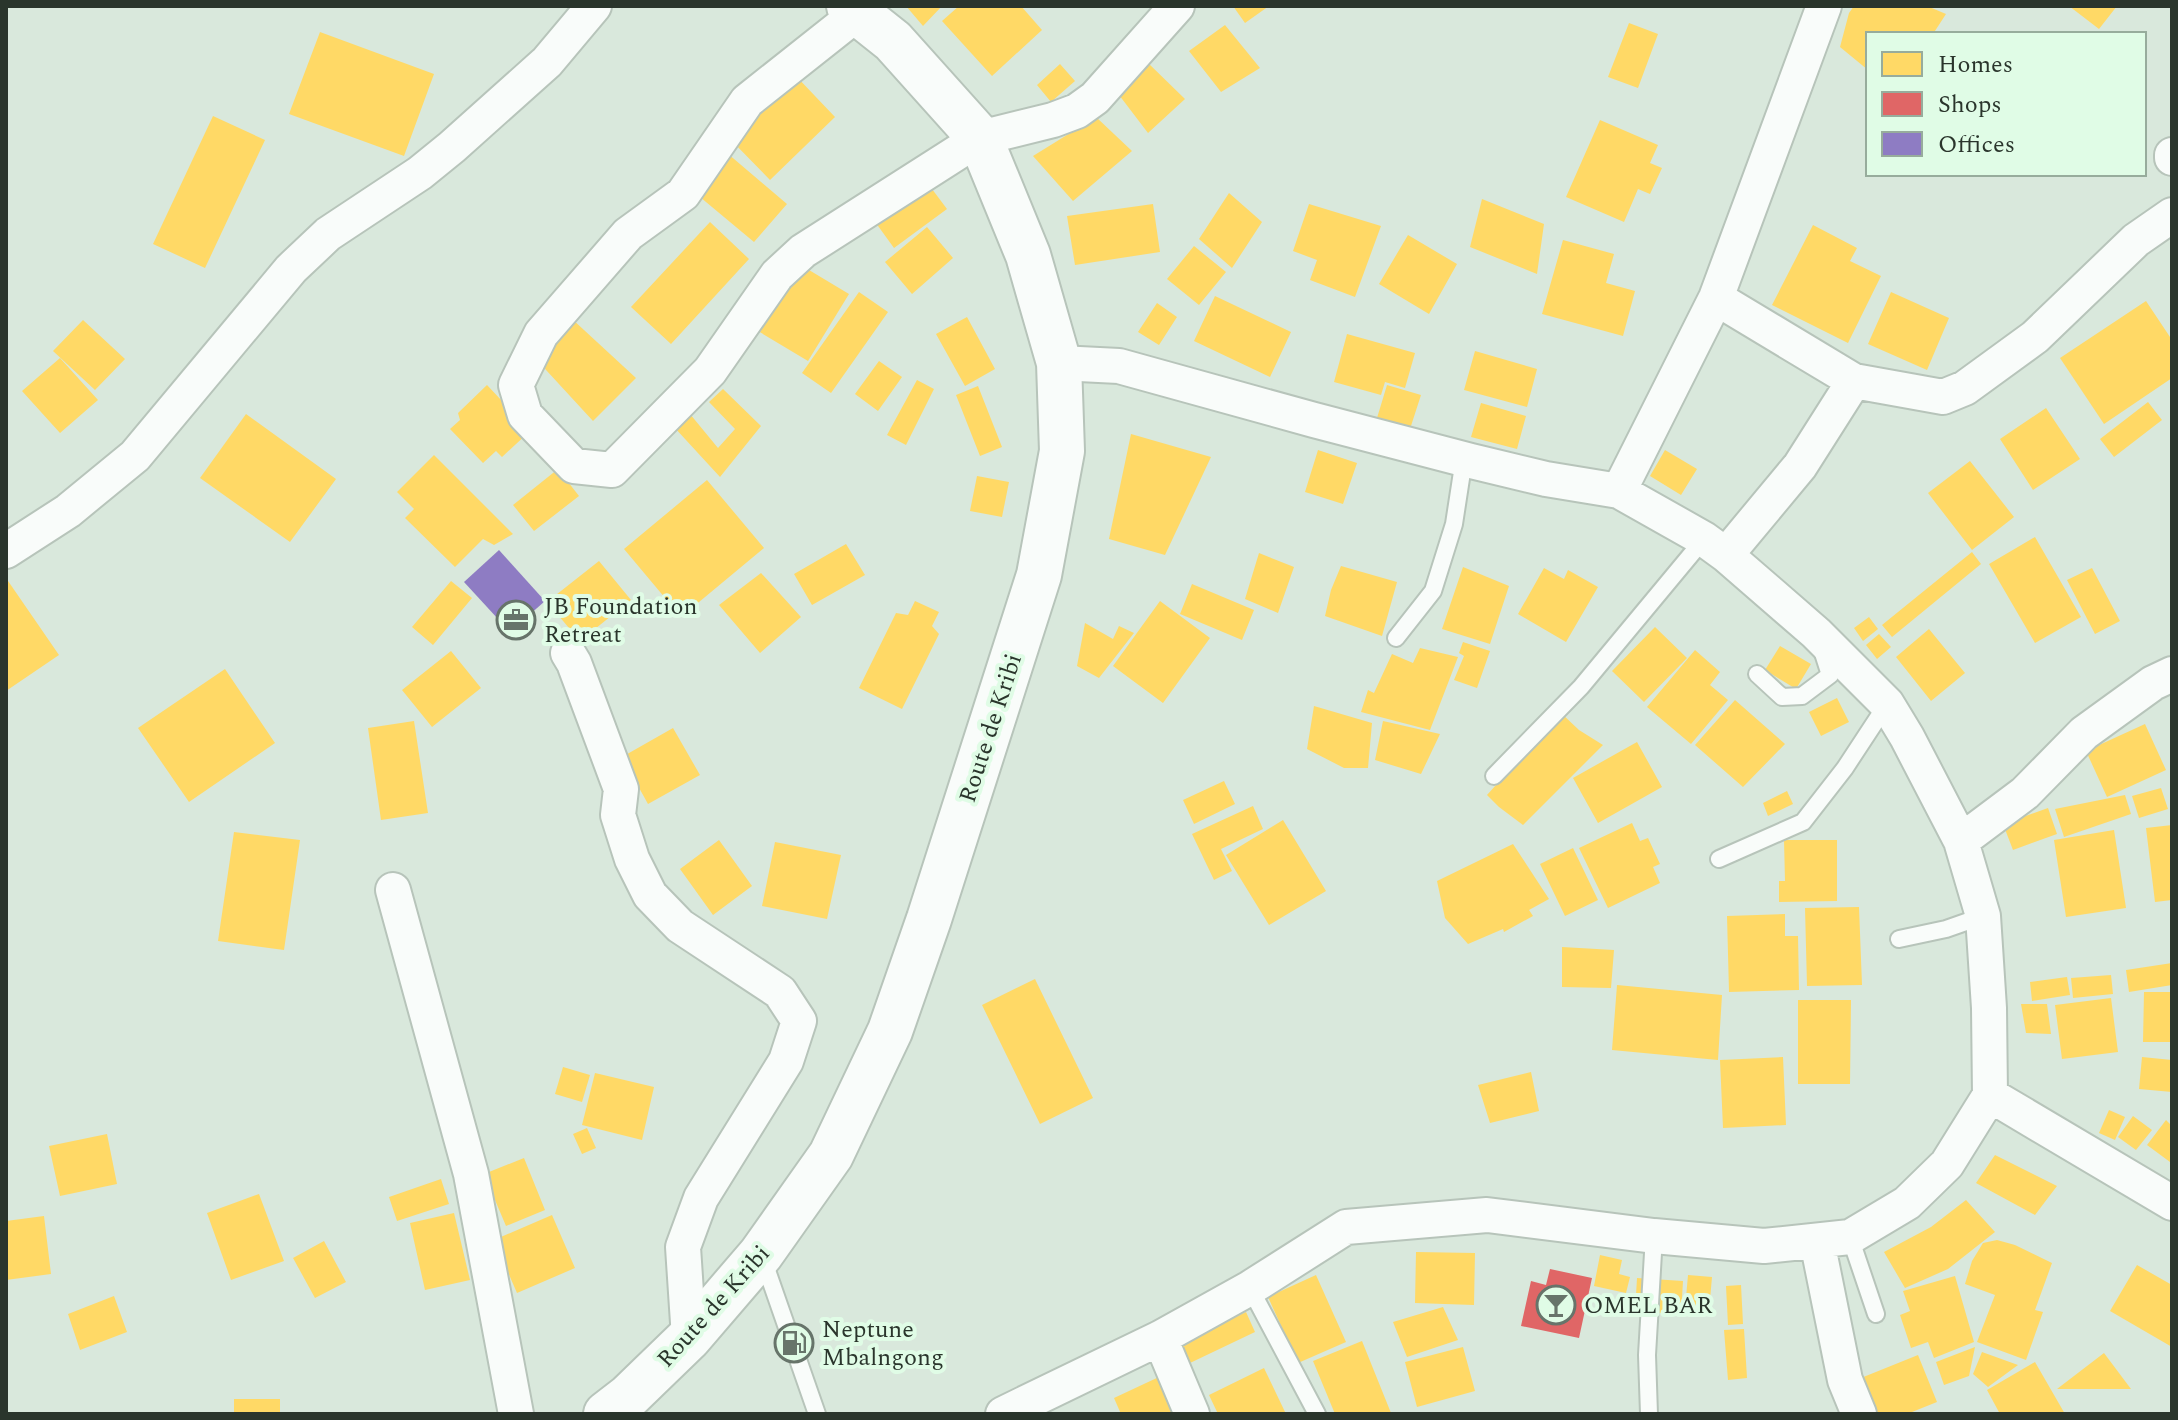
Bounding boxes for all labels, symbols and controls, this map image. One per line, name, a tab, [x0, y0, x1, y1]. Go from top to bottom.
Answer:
legend	[1866, 32, 2146, 176]
text: Homes	[1938, 47, 2013, 83]
text: Shops	[1938, 87, 2002, 123]
text: Offices	[1938, 127, 2015, 163]
place label: JB Foundation Retreat	[544, 589, 697, 653]
office icon: JB Foundation Retreat	[495, 599, 537, 641]
street label: Route de Kribi	[950, 649, 1032, 807]
street label: Route de Kribi	[649, 1237, 779, 1376]
bar icon: OMEL BAR	[1535, 1284, 1577, 1326]
place label: OMEL BAR	[1584, 1288, 1712, 1324]
place label: Neptune Mbalngong	[822, 1312, 944, 1376]
fuel station icon: Neptune Mbalngong	[773, 1322, 815, 1364]

